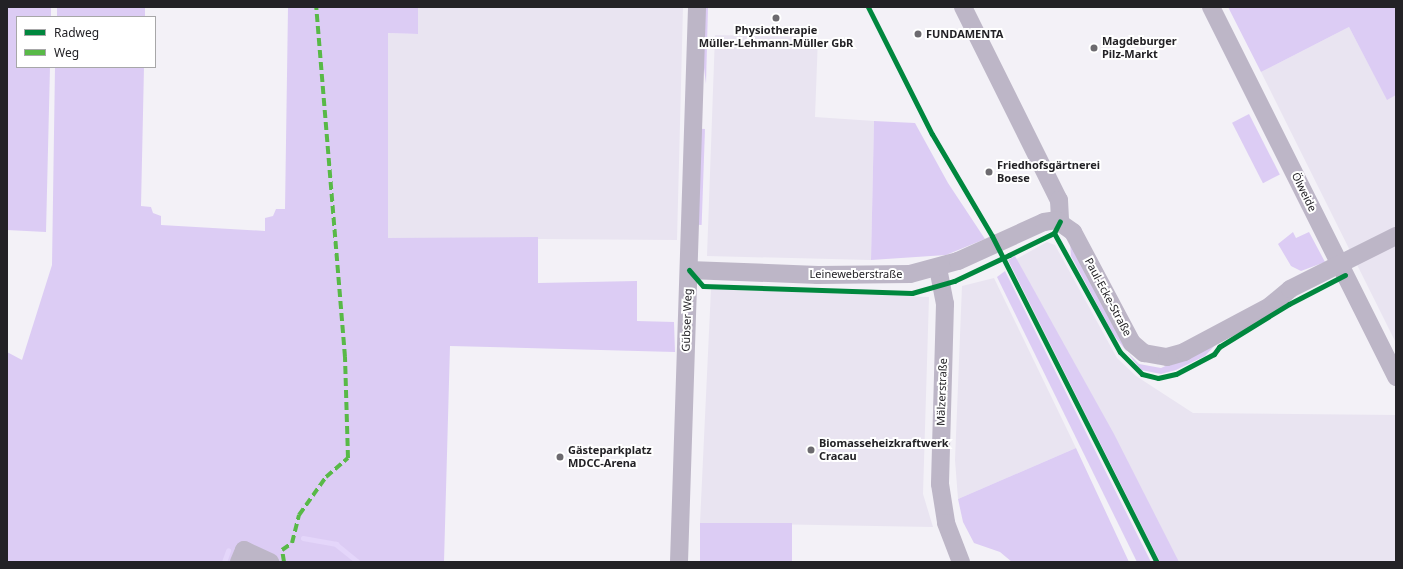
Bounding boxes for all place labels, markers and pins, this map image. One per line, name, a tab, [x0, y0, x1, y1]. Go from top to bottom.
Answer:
marker: Physiotherapie Müller-Lehmann-Müller GbR	[771, 13, 781, 23]
place label: Physiotherapie Müller-Lehmann-Müller GbR	[699, 24, 853, 50]
place label: FUNDAMENTA	[926, 27, 1003, 41]
marker: FUNDAMENTA	[913, 29, 923, 39]
place label: Magdeburger Pilz-Markt	[1102, 35, 1177, 61]
marker: Magdeburger Pilz-Markt	[1089, 43, 1099, 53]
place label: Friedhofsgärtnerei Boese	[997, 159, 1100, 185]
marker: Friedhofsgärtnerei Boese	[984, 167, 994, 177]
place label: Biomasseheizkraftwerk Cracau	[819, 437, 949, 463]
place label: Gästeparkplatz MDCC-Arena	[568, 444, 652, 470]
marker: Biomasseheizkraftwerk Cracau	[806, 445, 816, 455]
marker: Gästeparkplatz MDCC-Arena	[555, 452, 565, 462]

